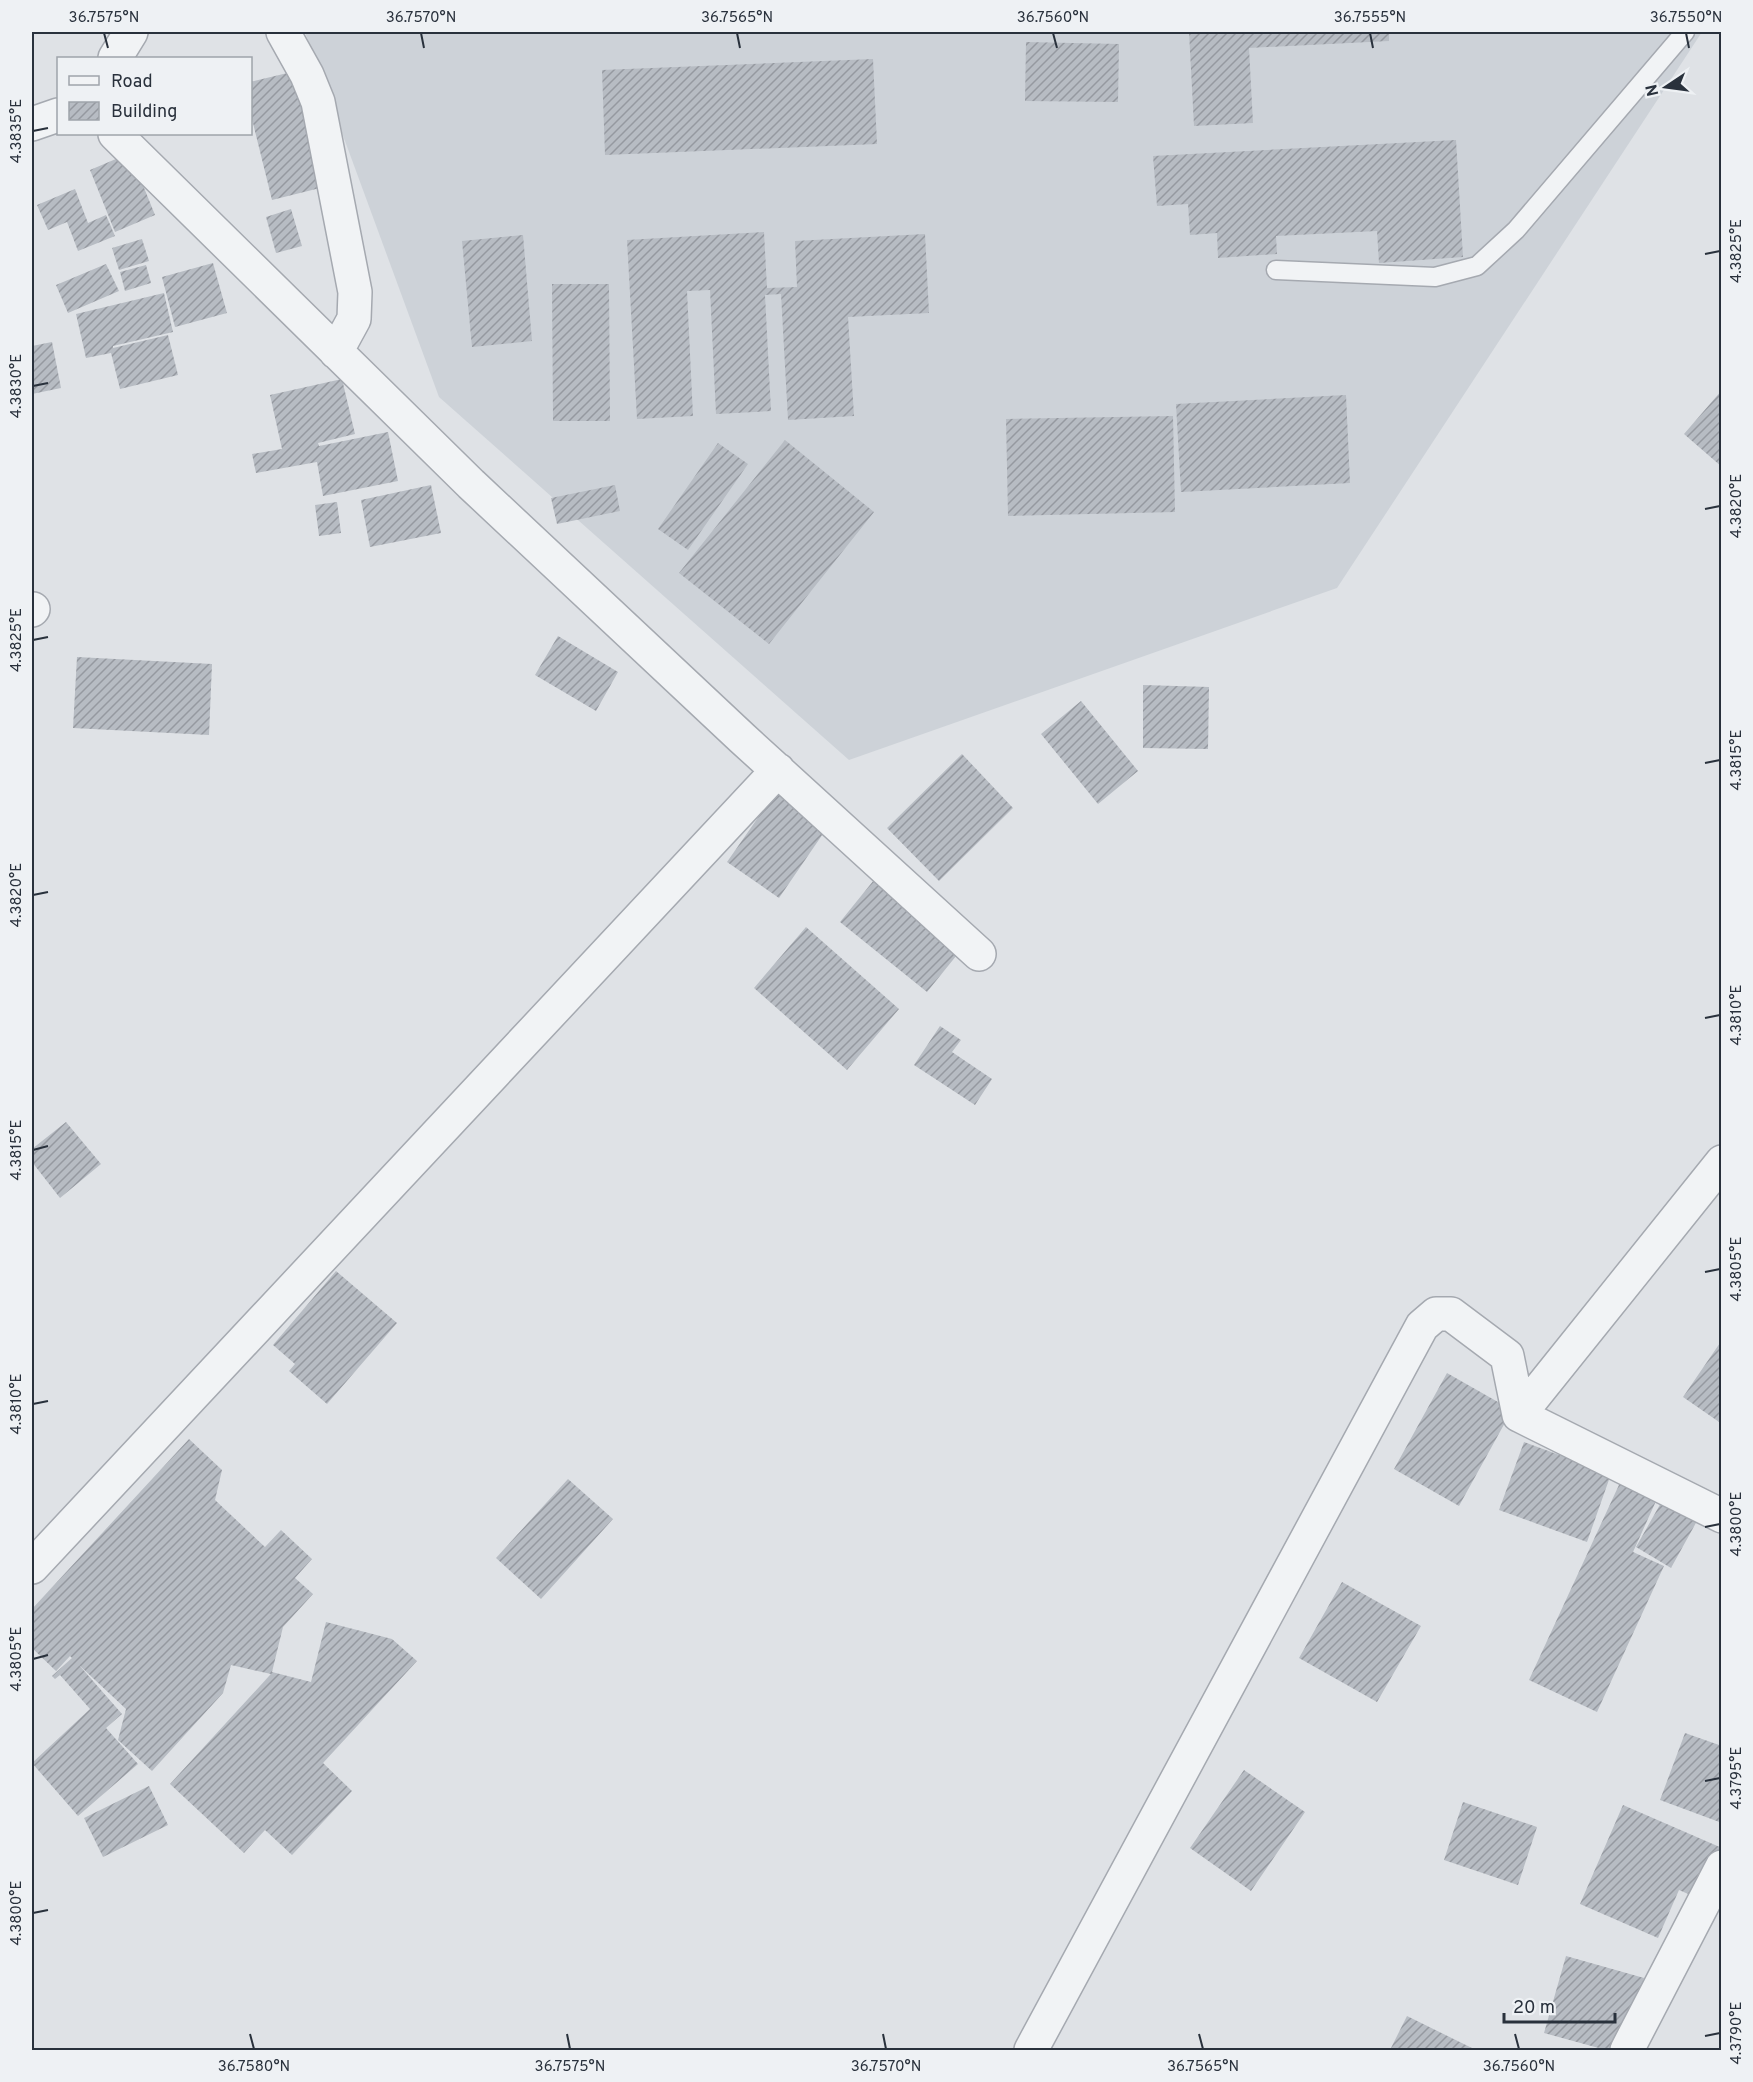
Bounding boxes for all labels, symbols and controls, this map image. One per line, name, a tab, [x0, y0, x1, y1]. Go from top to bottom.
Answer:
text: 36.7575°N	[69, 9, 139, 28]
text: 36.7570°N	[386, 9, 456, 28]
text: 36.7565°N	[701, 9, 773, 28]
text: 36.7560°N	[1017, 9, 1089, 28]
text: 36.7555°N	[1334, 9, 1406, 28]
text: 36.7550°N	[1650, 9, 1722, 28]
legend	[57, 57, 252, 135]
north arrow	[1636, 57, 1696, 117]
text: Road	[111, 71, 153, 94]
text: N	[1642, 82, 1664, 98]
text: 4.3835°E	[8, 99, 27, 163]
text: Building	[111, 101, 177, 124]
text: 4.3825°E	[1728, 219, 1747, 283]
text: 4.3830°E	[8, 354, 27, 418]
text: 4.3820°E	[1728, 474, 1747, 538]
text: 4.3825°E	[8, 608, 27, 672]
text: 4.3815°E	[1728, 730, 1747, 790]
text: 4.3820°E	[8, 863, 27, 927]
text: 4.3810°E	[1728, 984, 1747, 1046]
text: 4.3815°E	[8, 1120, 27, 1180]
text: 4.3805°E	[1728, 1237, 1747, 1301]
text: 4.3810°E	[8, 1373, 27, 1435]
text: 4.3800°E	[1728, 1492, 1747, 1556]
text: 4.3805°E	[8, 1627, 27, 1691]
text: 4.3795°E	[1728, 1747, 1747, 1809]
text: 4.3800°E	[8, 1881, 27, 1945]
scale bar	[1504, 1986, 1615, 2024]
text: 20 m	[1513, 1997, 1555, 2020]
text: 4.3790°E	[1728, 2002, 1747, 2064]
text: 36.7580°N	[218, 2058, 290, 2077]
text: 36.7575°N	[535, 2058, 605, 2077]
text: 36.7570°N	[851, 2058, 921, 2077]
text: 36.7565°N	[1167, 2058, 1239, 2077]
text: 36.7560°N	[1483, 2058, 1555, 2077]

